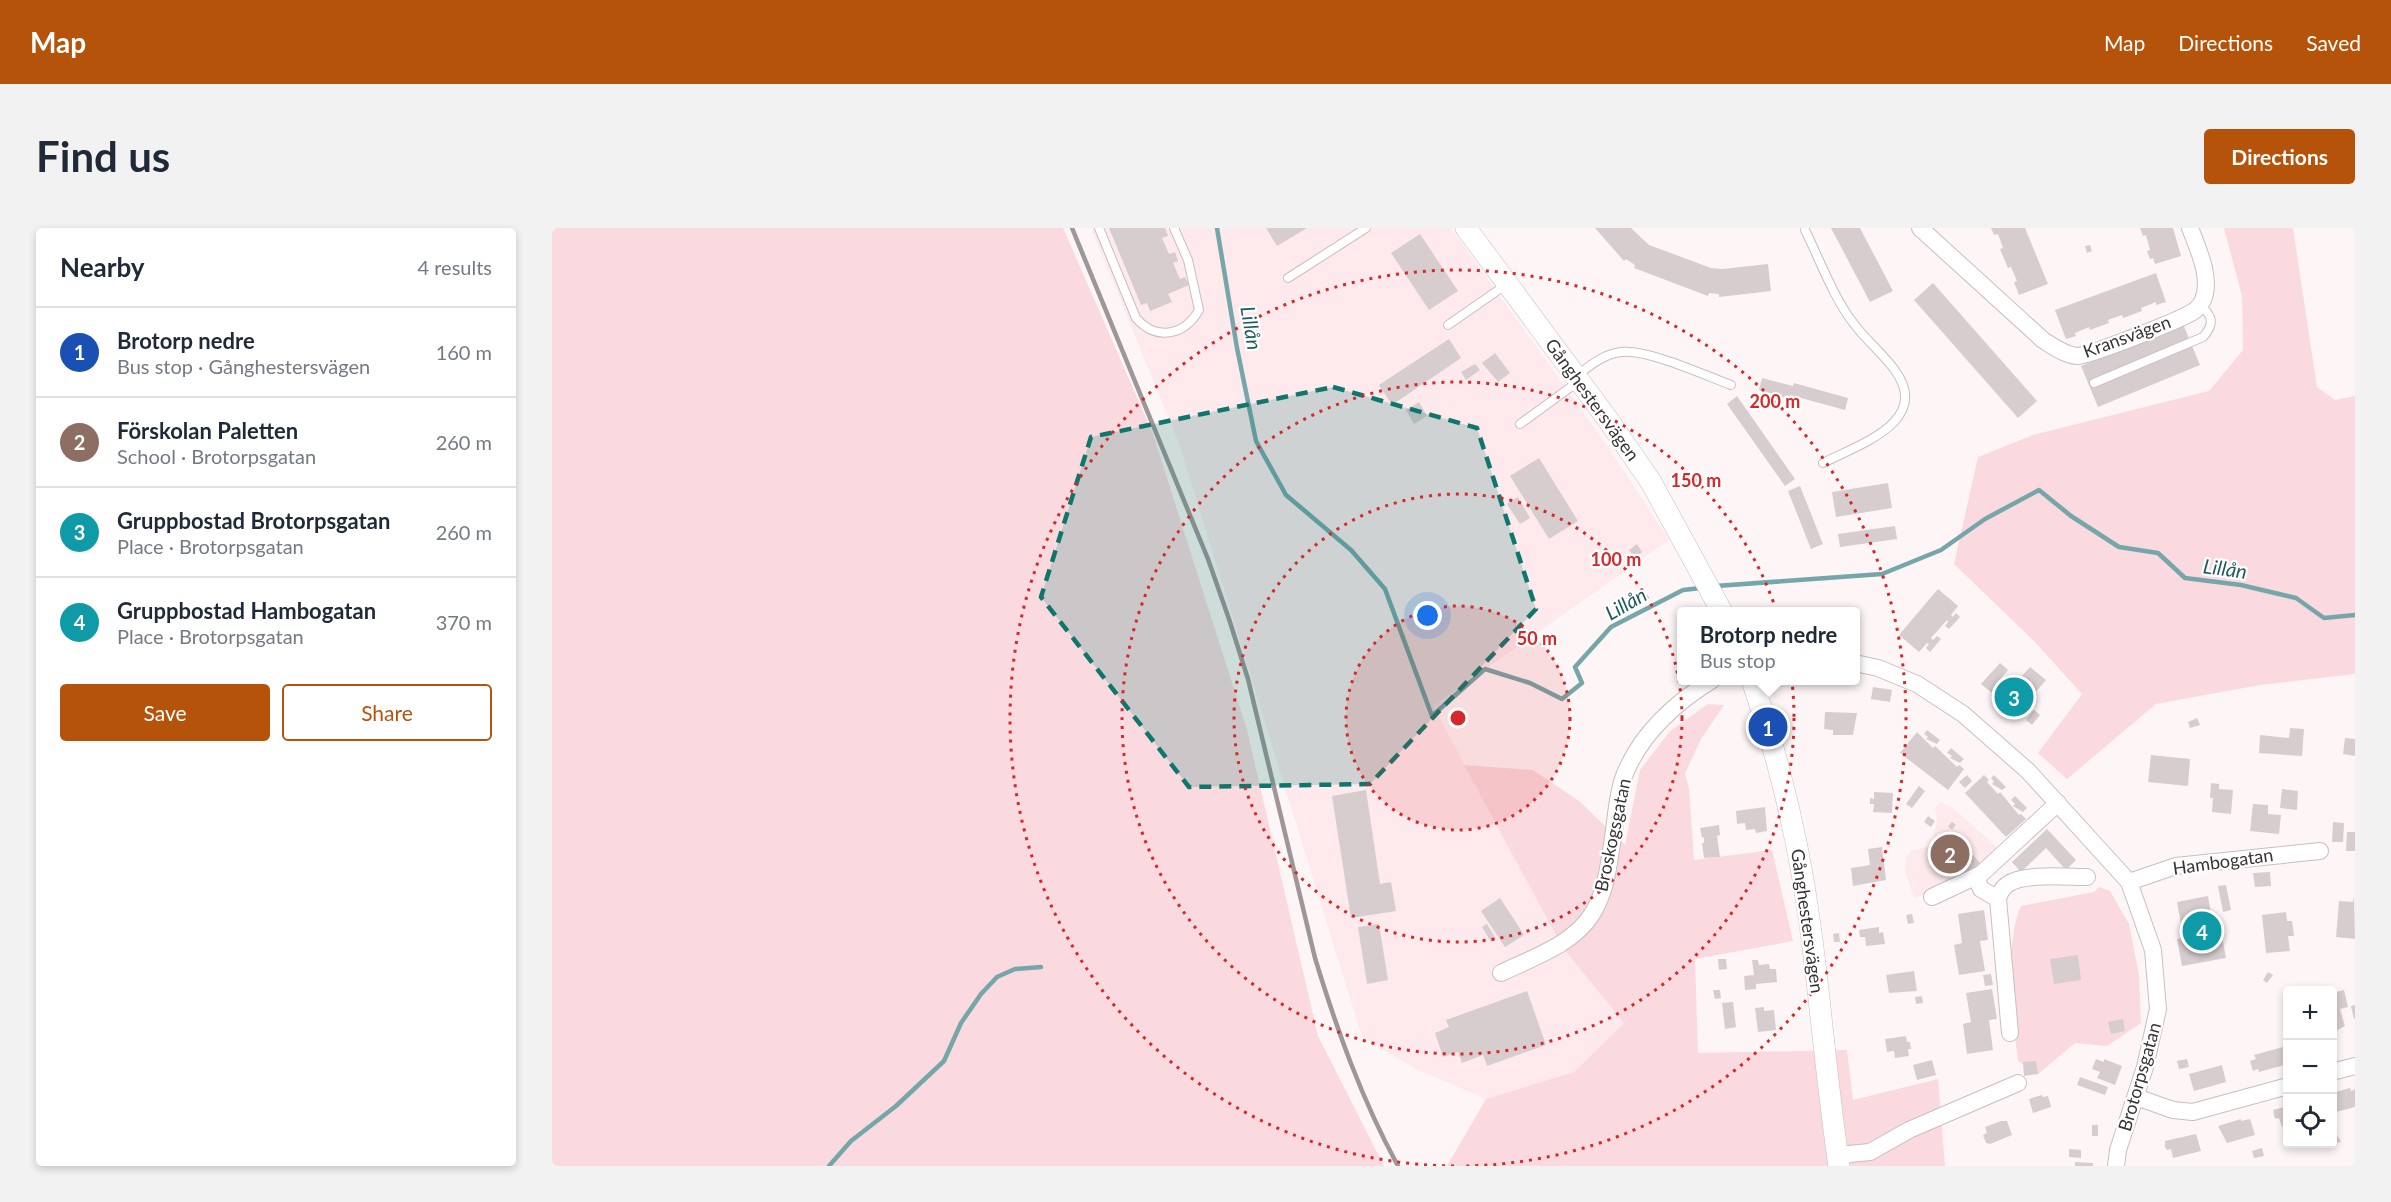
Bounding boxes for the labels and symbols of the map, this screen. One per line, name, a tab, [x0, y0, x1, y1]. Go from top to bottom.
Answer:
water label: Lillån	[1236, 304, 1268, 352]
street label: Kransvägen	[2080, 310, 2174, 362]
street label: Gånghestersvägen	[1541, 334, 1645, 465]
text: 200 m	[1750, 390, 1800, 412]
text: 150 m	[1671, 469, 1721, 491]
text: 100 m	[1591, 548, 1641, 570]
water label: Lillån	[2202, 553, 2249, 583]
water label: Lillån	[1601, 582, 1650, 624]
your location	[1413, 601, 1442, 630]
text: 50 m	[1517, 627, 1557, 649]
pin: 3	[1994, 674, 2034, 720]
pin: 1	[1748, 704, 1788, 750]
centre of rings	[1448, 708, 1468, 728]
street label: Broskogsgatan	[1589, 776, 1635, 893]
pin: 2	[1930, 832, 1970, 876]
street label: Hambogatan	[2171, 843, 2274, 879]
street label: Gånghestersvägen	[1787, 847, 1829, 995]
pin: 4	[2182, 908, 2222, 954]
street label: Brotorpsgatan	[2113, 1020, 2165, 1134]

